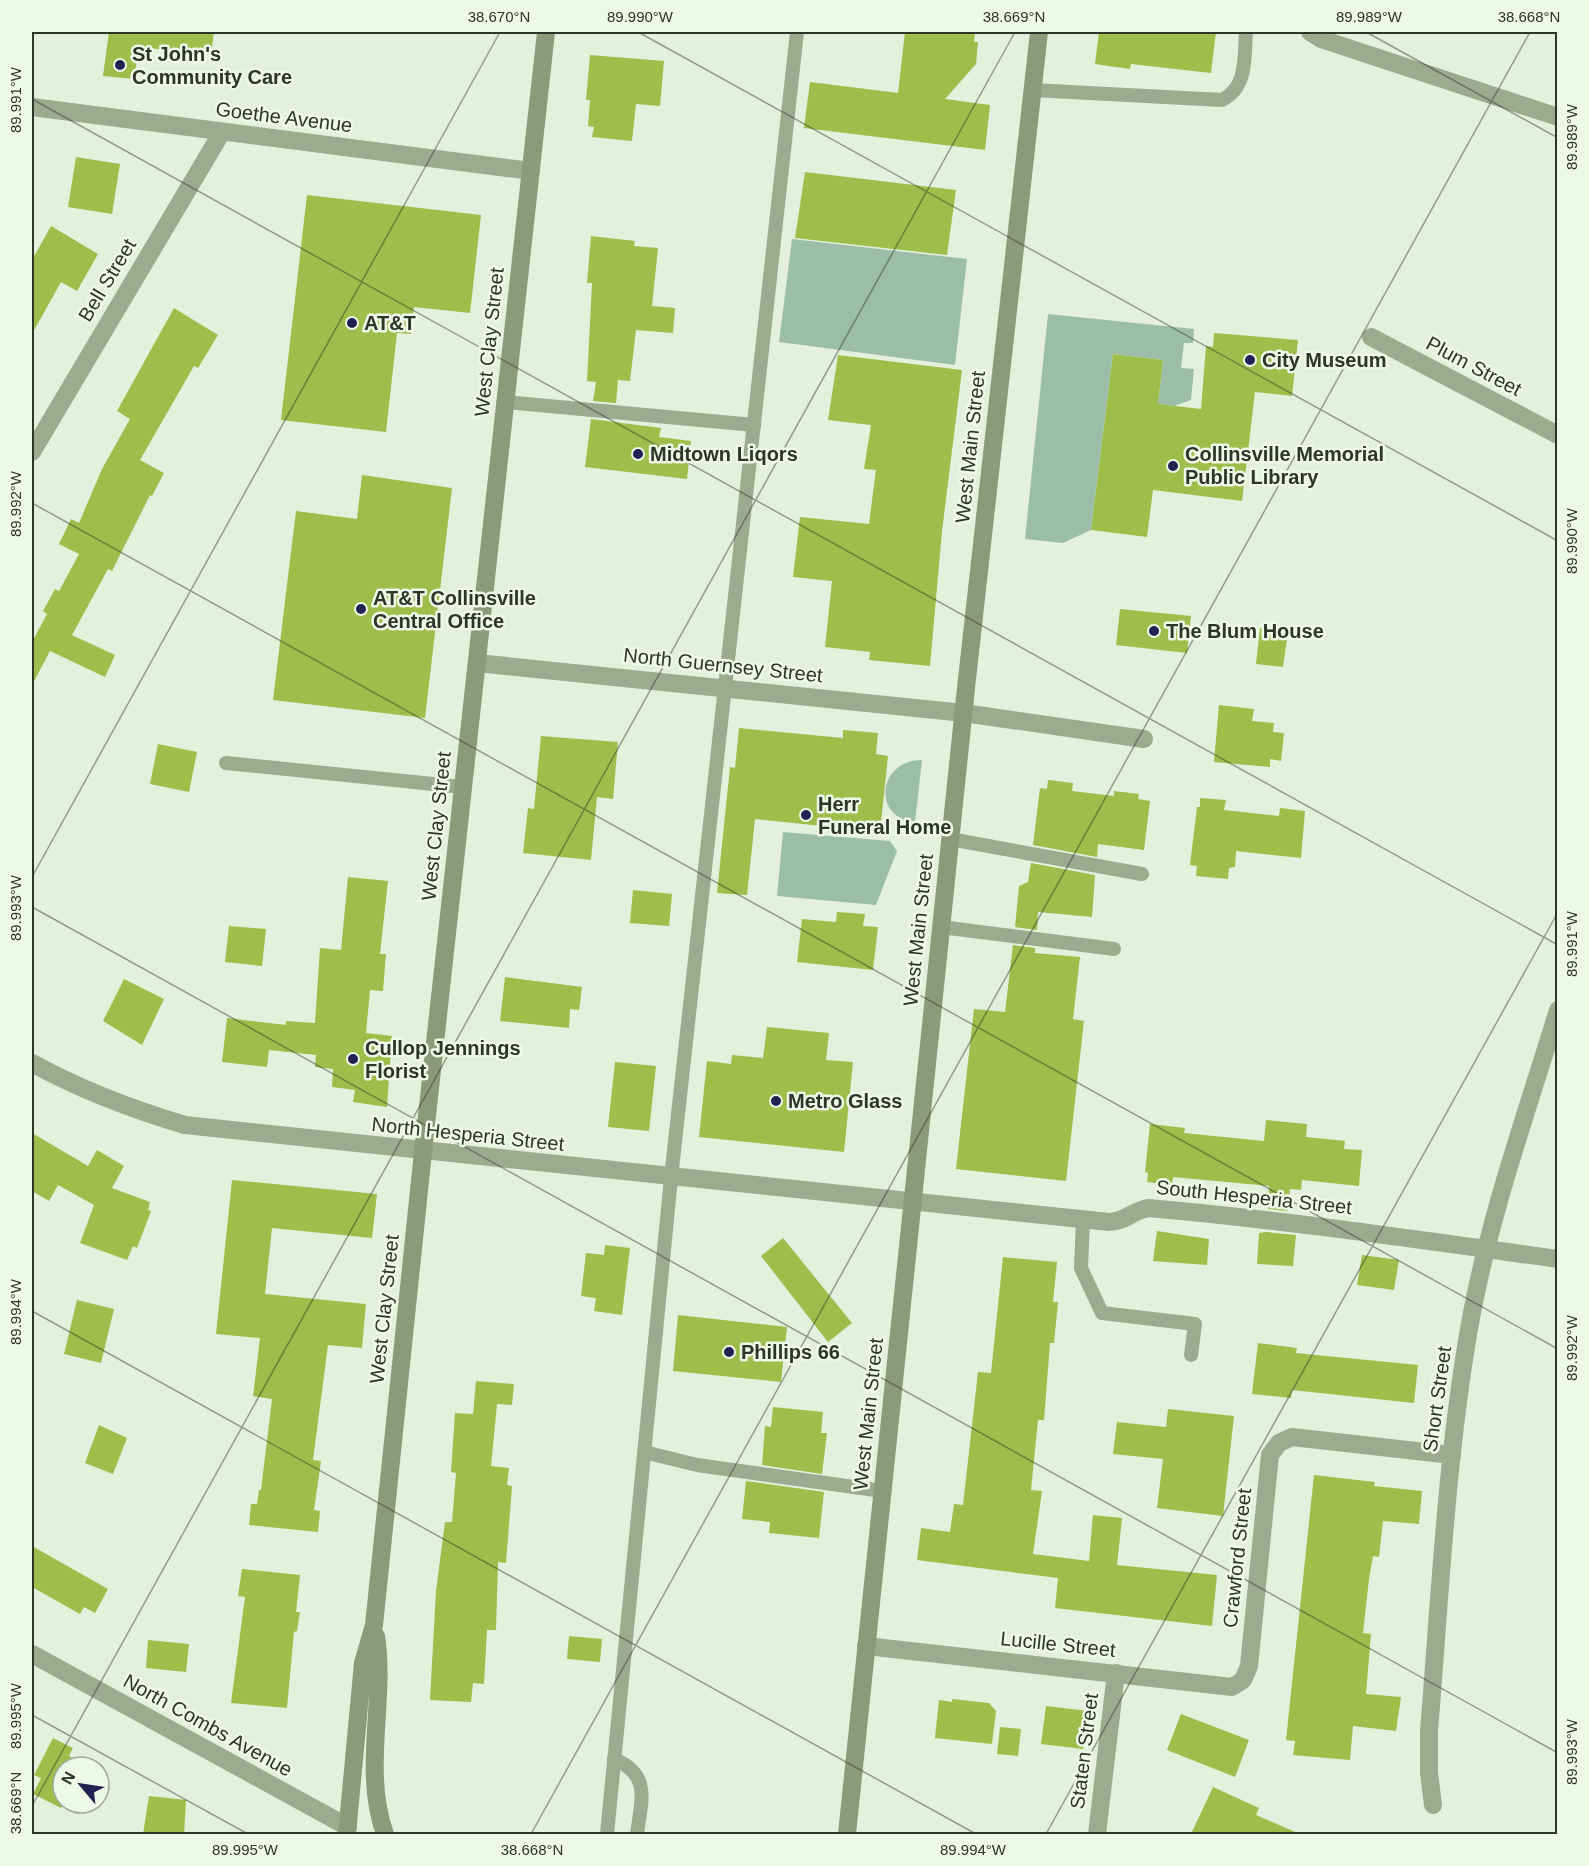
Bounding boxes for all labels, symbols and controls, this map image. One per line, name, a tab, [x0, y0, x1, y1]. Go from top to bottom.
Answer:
text: 38.670°N	[468, 8, 530, 25]
text: 89.990°W	[607, 8, 674, 25]
text: 38.669°N	[983, 8, 1045, 25]
text: 89.989°W	[1336, 8, 1403, 25]
text: 38.668°N	[1498, 8, 1560, 25]
place label: St John's Community Care	[132, 43, 292, 88]
marker: St John's Community Care	[113, 58, 127, 72]
text: 89.991°W	[7, 66, 24, 133]
street label: Goethe Avenue	[214, 98, 354, 136]
text: 89.989°W	[1563, 103, 1580, 170]
street label: Bell Street	[74, 234, 140, 325]
street label: West Clay Street	[470, 266, 508, 418]
place label: AT&T	[364, 312, 416, 334]
marker: AT&T	[345, 316, 359, 330]
street label: Plum Street	[1423, 332, 1526, 400]
place label: City Museum	[1262, 349, 1386, 371]
marker: City Museum	[1243, 353, 1257, 367]
street label: West Main Street	[951, 369, 989, 524]
place label: Midtown Liqors	[650, 443, 798, 465]
place label: Collinsville Memorial Public Library	[1185, 443, 1384, 488]
marker: Midtown Liqors	[631, 447, 645, 461]
marker: Collinsville Memorial Public Library	[1166, 459, 1180, 473]
text: 89.992°W	[7, 470, 24, 537]
text: 89.990°W	[1563, 507, 1580, 574]
place label: AT&T Collinsville Central Office	[373, 587, 536, 632]
marker: AT&T Collinsville Central Office	[354, 602, 368, 616]
place label: The Blum House	[1166, 620, 1324, 642]
marker: The Blum House	[1147, 624, 1161, 638]
street label: North Guernsey Street	[622, 644, 824, 686]
street label: West Clay Street	[417, 750, 455, 902]
place label: Herr Funeral Home	[818, 793, 951, 838]
marker: Herr Funeral Home	[799, 808, 813, 822]
street label: West Main Street	[899, 852, 937, 1007]
text: 89.993°W	[7, 874, 24, 941]
text: 89.991°W	[1563, 910, 1580, 977]
place label: Cullop Jennings Florist	[365, 1037, 521, 1082]
marker: Cullop Jennings Florist	[346, 1052, 360, 1066]
place label: Metro Glass	[788, 1090, 902, 1112]
marker: Metro Glass	[769, 1094, 783, 1108]
street label: North Hesperia Street	[371, 1113, 566, 1155]
street label: South Hesperia Street	[1155, 1176, 1353, 1218]
street label: West Clay Street	[365, 1233, 403, 1385]
text: 89.994°W	[7, 1278, 24, 1345]
text: 89.992°W	[1563, 1314, 1580, 1381]
street label: West Main Street	[849, 1336, 887, 1491]
place label: Phillips 66	[741, 1341, 840, 1363]
street label: Short Street	[1419, 1344, 1455, 1453]
marker: Phillips 66	[722, 1345, 736, 1359]
street label: Crawford Street	[1219, 1487, 1255, 1629]
street label: Lucille Street	[999, 1627, 1117, 1661]
street label: North Combs Avenue	[120, 1669, 296, 1781]
text: 89.995°W	[7, 1682, 24, 1749]
street label: Staten Street	[1066, 1691, 1102, 1810]
text: 89.993°W	[1563, 1718, 1580, 1785]
north arrow	[51, 1755, 111, 1815]
text: N	[58, 1769, 79, 1787]
text: 38.669°N	[7, 1772, 24, 1834]
text: 89.995°W	[212, 1841, 279, 1858]
text: 38.668°N	[501, 1841, 563, 1858]
text: 89.994°W	[940, 1841, 1007, 1858]

